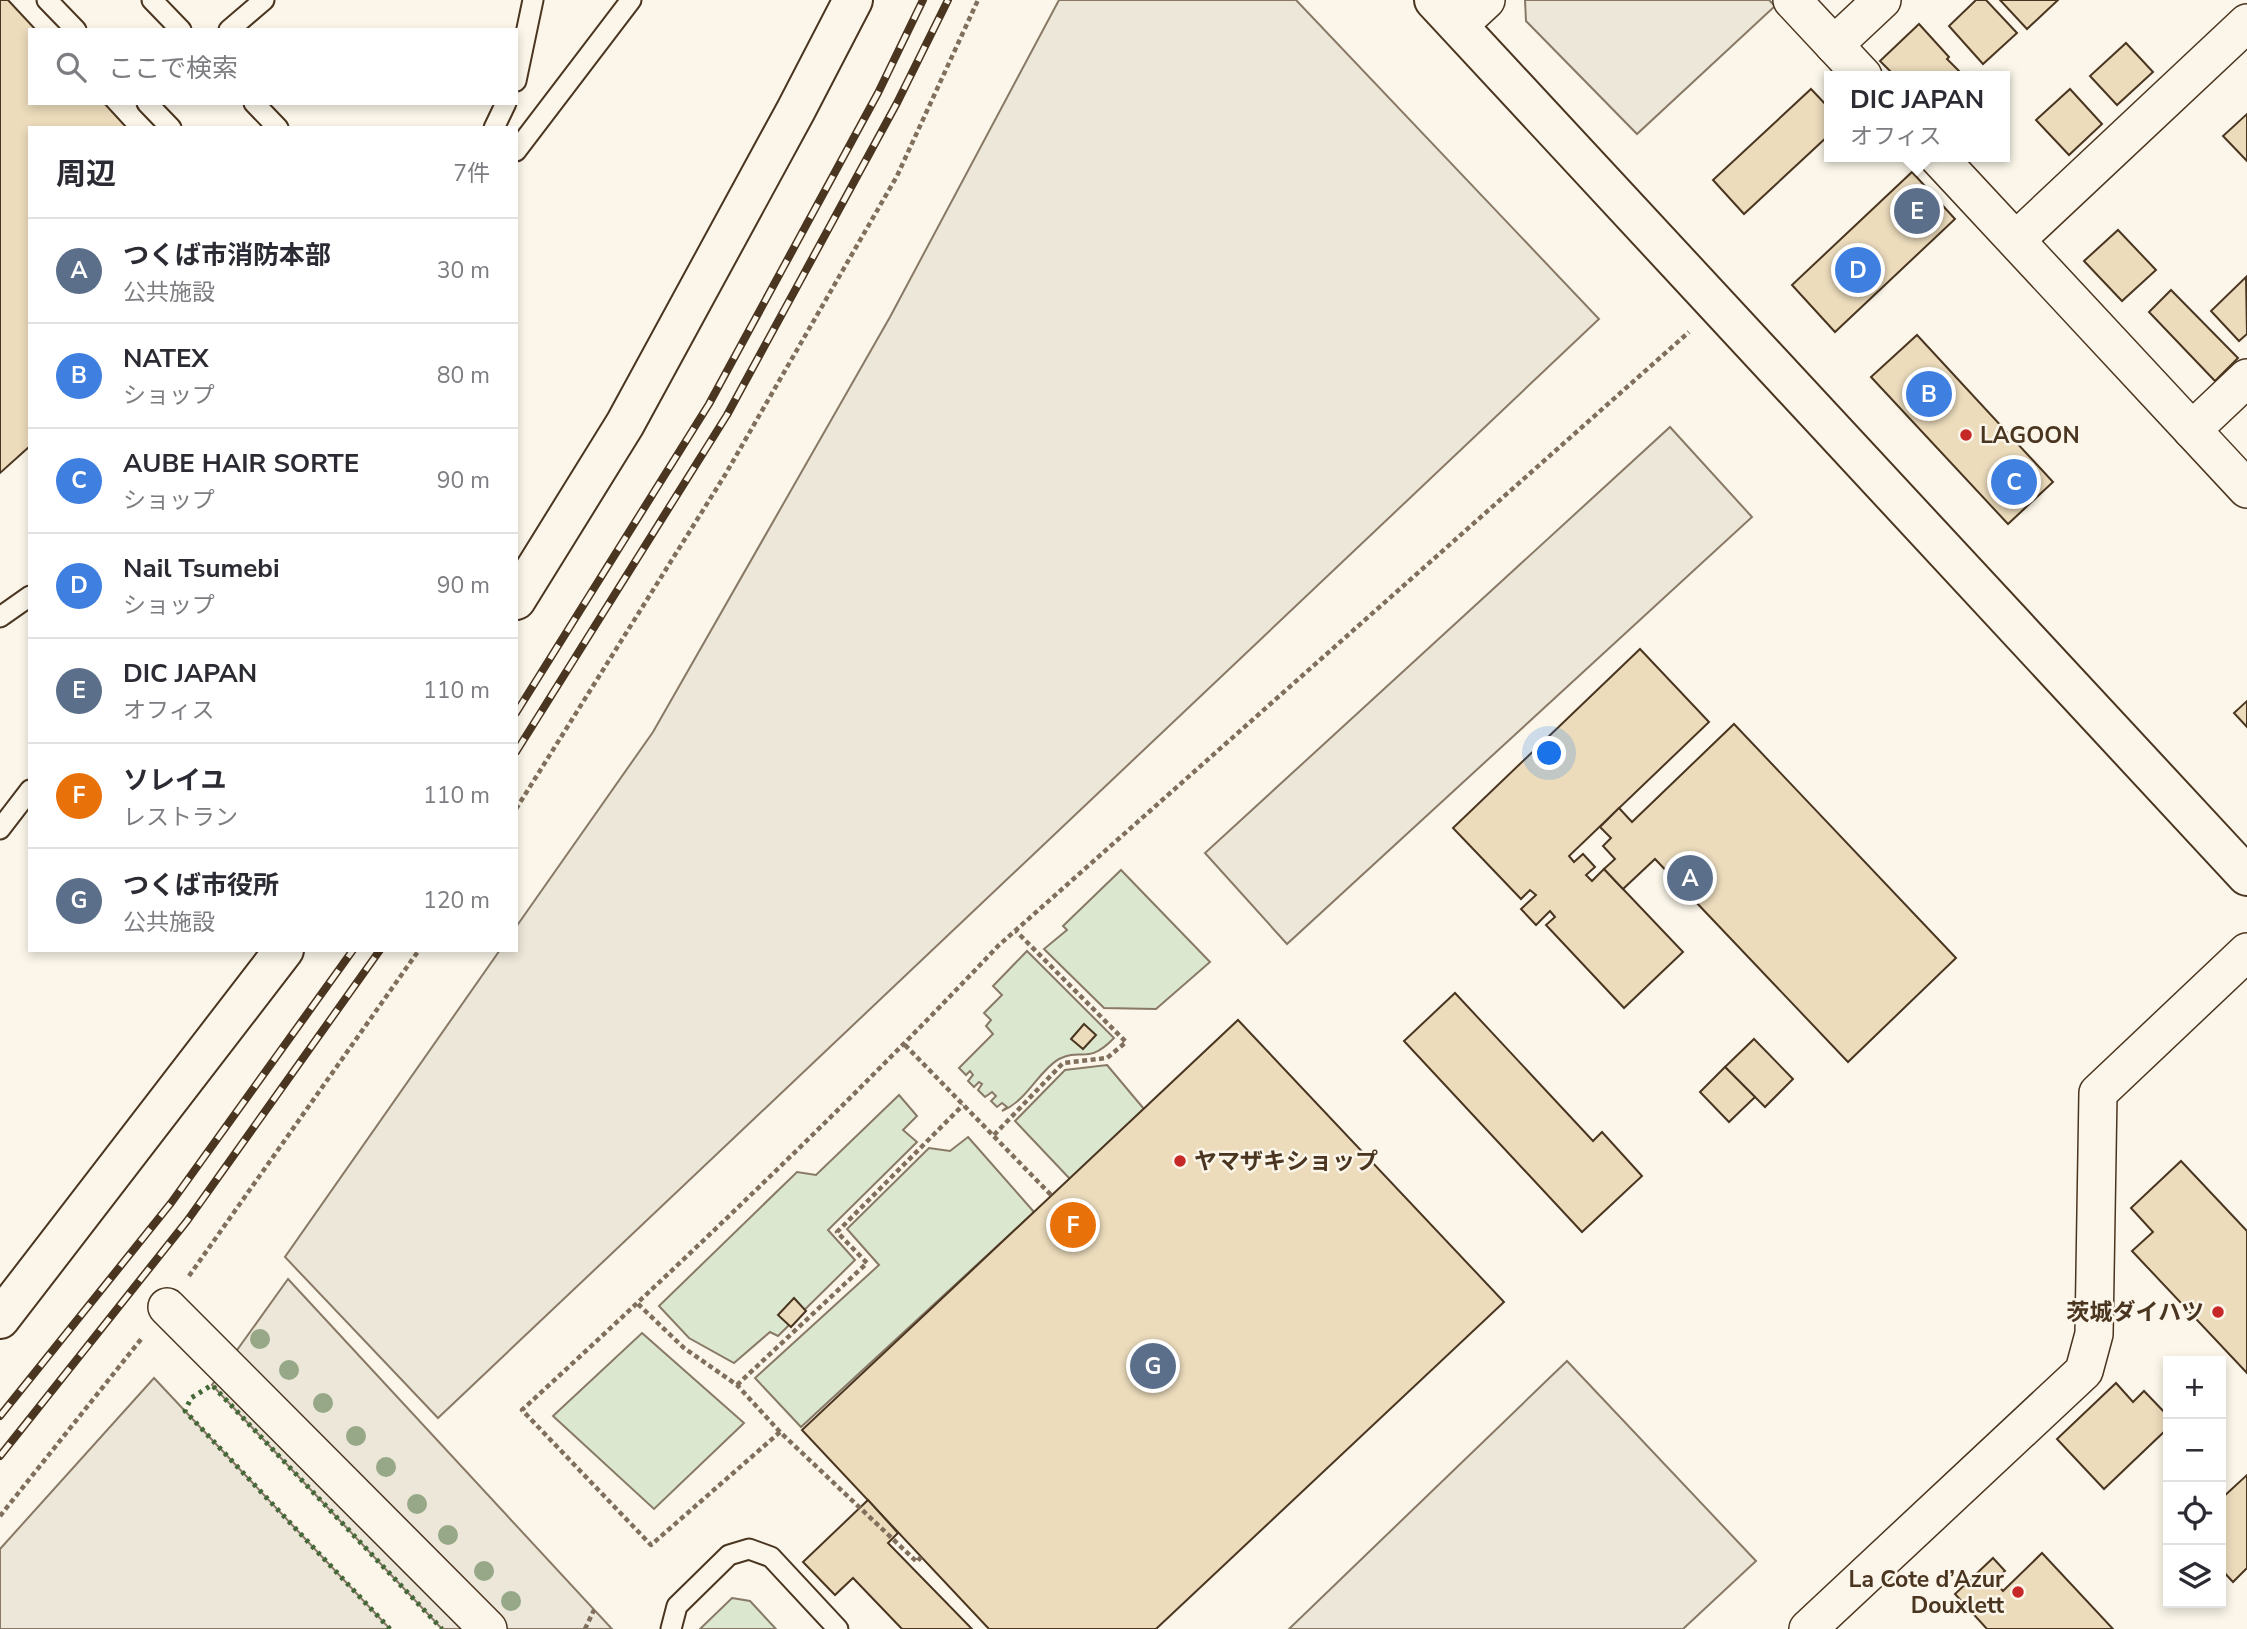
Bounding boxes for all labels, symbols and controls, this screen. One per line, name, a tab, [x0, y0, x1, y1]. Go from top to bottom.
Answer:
search box	[28, 28, 518, 105]
icon: search	[52, 48, 90, 86]
text: ここで検索	[108, 51, 238, 86]
popup	[1824, 71, 2010, 162]
text: DIC JAPAN	[1850, 82, 1984, 117]
text: オフィス	[1850, 121, 1941, 152]
text: 周辺	[56, 154, 116, 195]
text: 7件	[453, 158, 490, 189]
pin: E	[1894, 185, 1940, 237]
text: つくば市消防本部	[123, 238, 331, 273]
pin: D	[1835, 244, 1881, 296]
text: A	[70, 255, 88, 286]
text: 30 m	[437, 255, 490, 286]
text: 公共施設	[123, 277, 215, 308]
text: NATEX	[123, 341, 209, 376]
text: B	[71, 360, 87, 391]
text: 80 m	[437, 360, 490, 391]
pin: B	[1906, 368, 1952, 420]
text: ショップ	[123, 380, 215, 411]
place label: LAGOON	[1980, 420, 2080, 451]
marker: LAGOON	[1958, 427, 1974, 443]
text: AUBE HAIR SORTE	[123, 446, 359, 481]
pin: C	[1991, 456, 2037, 508]
text: C	[71, 465, 87, 496]
text: 90 m	[437, 465, 490, 496]
text: ショップ	[123, 485, 215, 516]
text: Nail Tsumebi	[123, 551, 280, 586]
text: D	[70, 570, 88, 601]
text: 90 m	[437, 570, 490, 601]
text: ショップ	[123, 590, 215, 621]
text: DIC JAPAN	[123, 656, 257, 691]
text: E	[72, 675, 86, 706]
text: 110 m	[423, 675, 490, 706]
text: オフィス	[123, 695, 215, 726]
your location	[1532, 736, 1566, 770]
text: ソレイユ	[123, 763, 226, 798]
text: F	[73, 780, 85, 811]
text: 110 m	[423, 780, 490, 811]
text: レストラン	[123, 802, 238, 833]
pin: A	[1667, 852, 1713, 904]
text: つくば市役所	[123, 868, 279, 903]
text: G	[71, 885, 87, 916]
text: 120 m	[423, 885, 490, 916]
text: 公共施設	[123, 907, 215, 938]
place label: ヤマザキショップ	[1194, 1146, 1378, 1177]
marker: ヤマザキショップ	[1172, 1153, 1188, 1169]
pin: F	[1050, 1199, 1096, 1251]
place label: 茨城ダイハツ	[2066, 1297, 2204, 1328]
marker: 茨城ダイハツ	[2210, 1304, 2226, 1320]
pin: G	[1130, 1340, 1176, 1392]
map controls	[2163, 1356, 2226, 1608]
button: +	[2163, 1356, 2226, 1419]
button: −	[2163, 1419, 2226, 1482]
button: locate	[2163, 1482, 2226, 1545]
button: layers	[2163, 1545, 2226, 1608]
place label: La Cote d’Azur Douxlett	[1848, 1564, 2004, 1621]
marker: La Cote d’Azur Douxlett	[2010, 1584, 2026, 1600]

